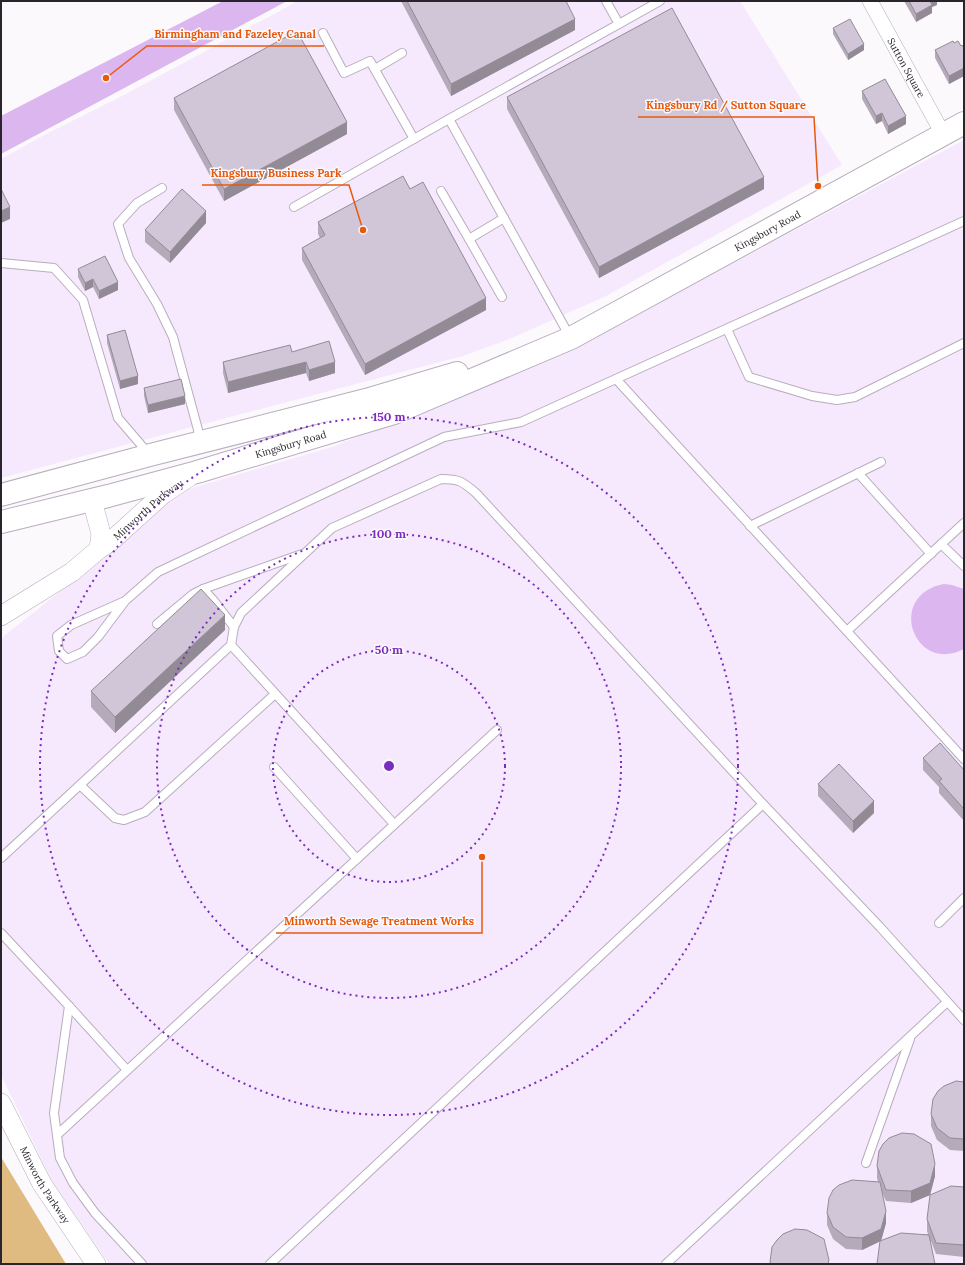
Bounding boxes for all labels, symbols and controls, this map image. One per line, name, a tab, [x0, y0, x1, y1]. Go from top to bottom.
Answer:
callout: Birmingham and Fazeley Canal	[147, 23, 324, 46]
text: Birmingham and Fazeley Canal	[154, 27, 316, 41]
street label: Sutton Square	[884, 36, 928, 101]
callout: Kingsbury Rd / Sutton Square	[638, 94, 814, 117]
text: Kingsbury Rd / Sutton Square	[646, 98, 806, 113]
callout: Kingsbury Business Park	[202, 162, 349, 185]
text: Kingsbury Business Park	[210, 166, 342, 180]
street label: Kingsbury Road	[732, 208, 803, 254]
text: 150 m	[372, 409, 406, 424]
street label: Kingsbury Road	[254, 428, 328, 461]
street label: Minworth Parkway	[111, 476, 186, 543]
text: 100 m	[372, 526, 406, 541]
text: 50 m	[375, 642, 403, 657]
centre of rings	[382, 759, 396, 773]
callout: Minworth Sewage Treatment Works	[276, 910, 482, 933]
text: Minworth Sewage Treatment Works	[284, 914, 474, 928]
street label: Minworth Parkway	[17, 1144, 73, 1227]

